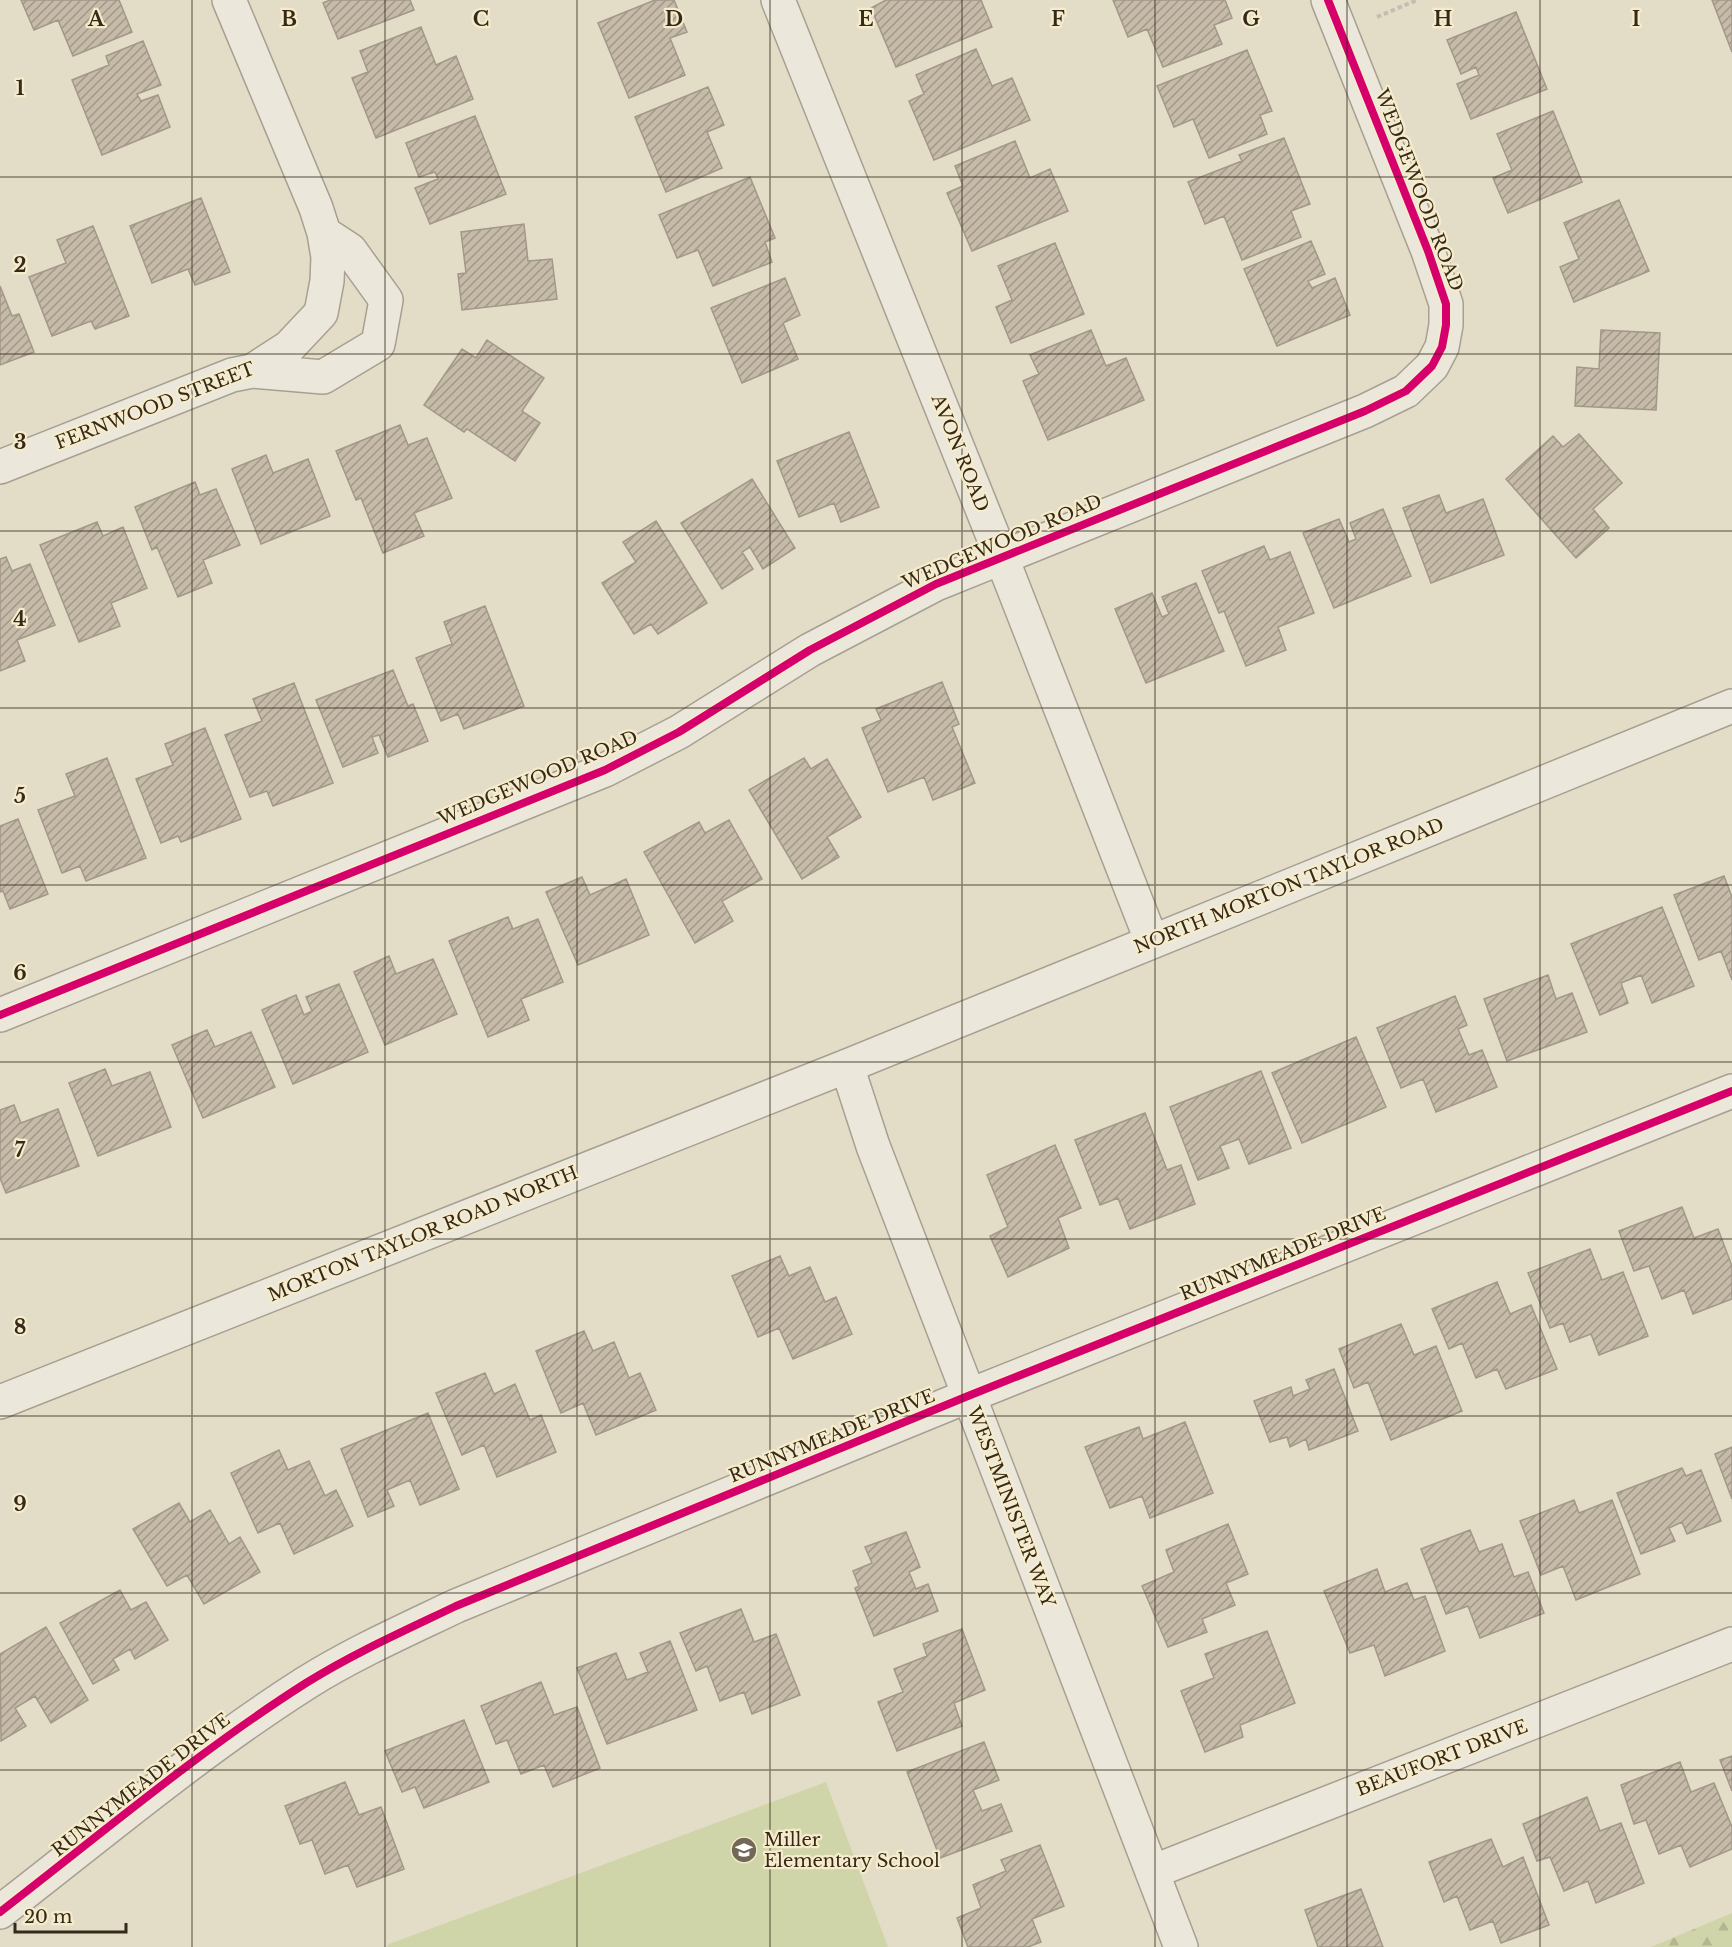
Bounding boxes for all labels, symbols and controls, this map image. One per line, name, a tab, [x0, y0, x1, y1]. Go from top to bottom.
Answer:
text: A	[87, 7, 105, 31]
text: B	[281, 7, 297, 31]
text: C	[473, 7, 489, 31]
text: D	[665, 7, 683, 31]
text: E	[858, 7, 874, 31]
text: F	[1051, 7, 1065, 31]
text: G	[1242, 7, 1260, 31]
text: H	[1434, 7, 1453, 31]
text: I	[1632, 7, 1640, 31]
text: 1	[16, 76, 25, 100]
street label: WEDGEWOOD ROAD	[1370, 85, 1468, 294]
text: 2	[13, 253, 27, 277]
street label: FERNWOOD STREET	[52, 358, 258, 454]
street label: AVON ROAD	[926, 390, 994, 515]
text: 3	[14, 430, 26, 454]
street label: WEDGEWOOD ROAD	[898, 490, 1105, 594]
text: 4	[13, 607, 27, 631]
street label: WEDGEWOOD ROAD	[434, 726, 641, 830]
text: 5	[14, 784, 26, 808]
street label: NORTH MORTON TAYLOR ROAD	[1131, 814, 1447, 958]
text: 6	[13, 961, 27, 985]
text: 7	[15, 1138, 26, 1162]
street label: MORTON TAYLOR ROAD NORTH	[265, 1162, 581, 1306]
street label: RUNNYMEADE DRIVE	[1177, 1203, 1389, 1305]
text: 8	[14, 1315, 26, 1339]
street label: RUNNYMEADE DRIVE	[726, 1385, 938, 1487]
street label: WESTMINISTER WAY	[962, 1402, 1060, 1611]
text: 9	[13, 1492, 27, 1516]
street label: RUNNYMEADE DRIVE	[48, 1709, 234, 1861]
street label: BEAUFORT DRIVE	[1353, 1715, 1531, 1801]
place label: Miller Elementary School	[764, 1829, 940, 1872]
school or university icon: Miller Elementary School	[729, 1835, 759, 1865]
scale bar	[15, 1896, 126, 1934]
text: 20 m	[24, 1906, 72, 1928]

